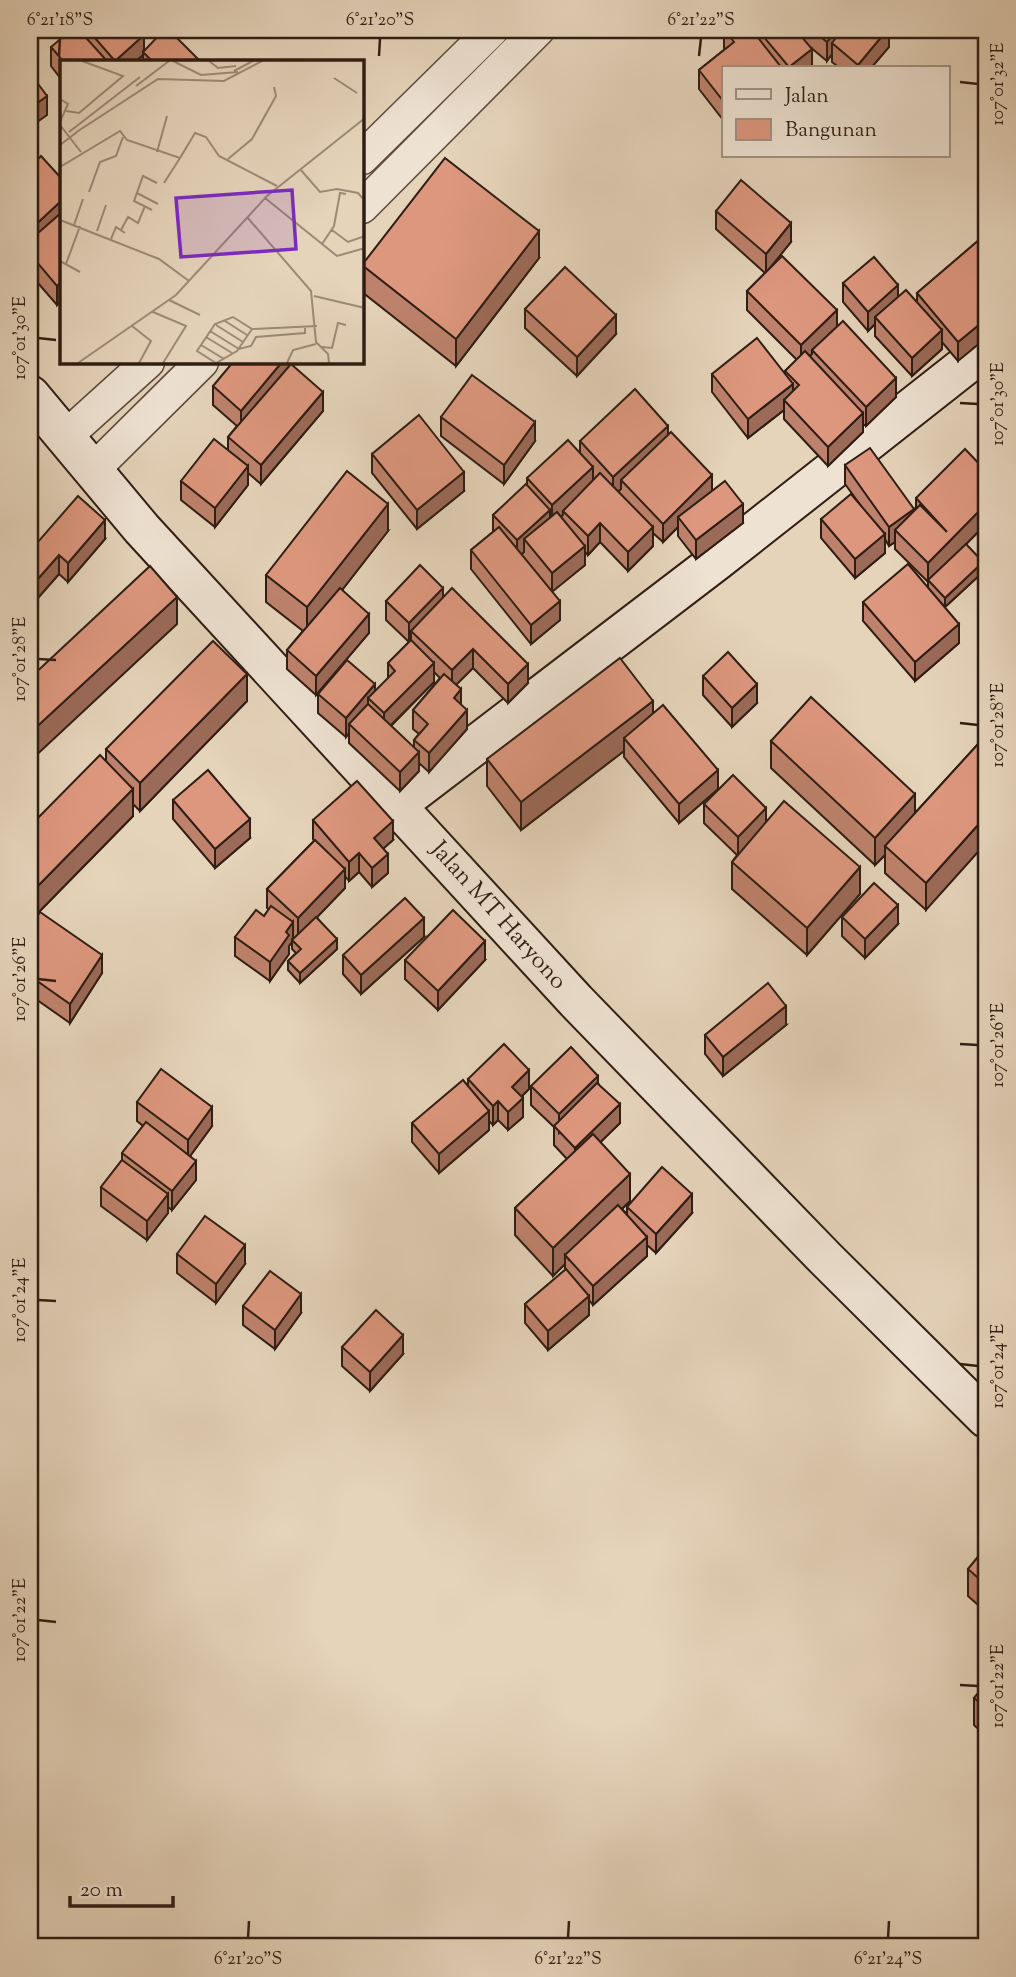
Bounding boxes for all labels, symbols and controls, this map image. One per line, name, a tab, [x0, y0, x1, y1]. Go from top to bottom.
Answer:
text: 6°21'18"S	[27, 8, 93, 34]
text: 6°21'20"S	[346, 8, 414, 34]
text: 6°21'22"S	[667, 8, 735, 34]
text: 107°01'32"E	[986, 42, 1012, 125]
inset map	[60, 60, 364, 364]
legend	[722, 66, 950, 158]
text: Jalan	[784, 82, 829, 112]
text: Bangunan	[785, 116, 877, 146]
text: 107°01'30"E	[8, 296, 34, 380]
text: 107°01'30"E	[986, 362, 1012, 446]
text: 107°01'28"E	[8, 616, 34, 701]
text: 107°01'28"E	[986, 682, 1012, 767]
street label: Jalan MT Haryono	[421, 833, 574, 998]
text: 107°01'26"E	[8, 936, 34, 1021]
text: 107°01'26"E	[986, 1002, 1012, 1087]
text: 107°01'24"E	[8, 1257, 34, 1342]
text: 107°01'24"E	[986, 1323, 1012, 1408]
text: 107°01'22"E	[8, 1578, 34, 1662]
text: 107°01'22"E	[986, 1644, 1012, 1728]
scale bar	[70, 1865, 173, 1909]
text: 20 m	[80, 1876, 123, 1906]
text: 6°21'20"S	[214, 1947, 282, 1973]
text: 6°21'22"S	[534, 1947, 602, 1973]
text: 6°21'24"S	[854, 1947, 922, 1973]

